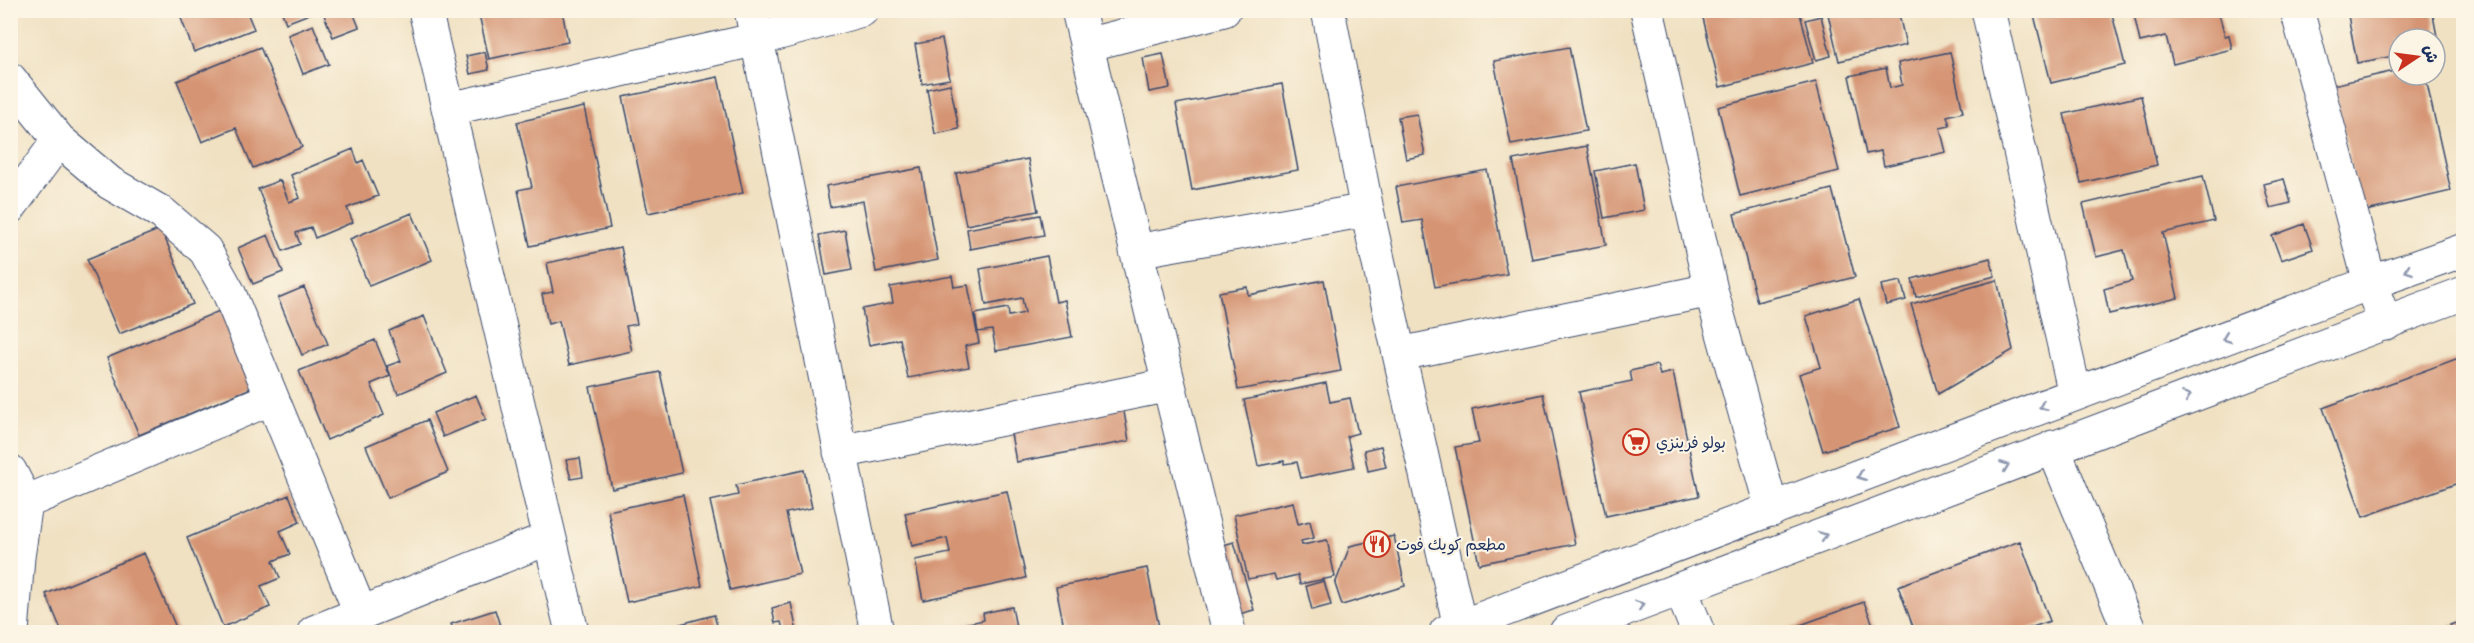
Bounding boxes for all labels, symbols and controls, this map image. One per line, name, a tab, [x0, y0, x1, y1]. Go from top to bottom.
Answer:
north arrow	[2387, 27, 2447, 87]
text: ش	[2419, 43, 2444, 65]
one-way arrow	[2403, 262, 2414, 275]
one-way arrow	[2221, 330, 2231, 343]
one-way arrow	[2181, 391, 2192, 404]
one-way arrow	[2038, 399, 2049, 412]
supermarket icon: بولو فرينزي	[1621, 427, 1651, 457]
place label: بولو فرينزي	[1656, 431, 1726, 454]
one-way arrow	[1999, 461, 2010, 473]
one-way arrow	[1856, 469, 1867, 481]
restaurant icon: مطعم كويك فوت	[1362, 529, 1392, 559]
one-way arrow	[1817, 530, 1828, 543]
place label: مطعم كويك فوت	[1396, 533, 1506, 557]
one-way arrow	[1635, 599, 1645, 612]

